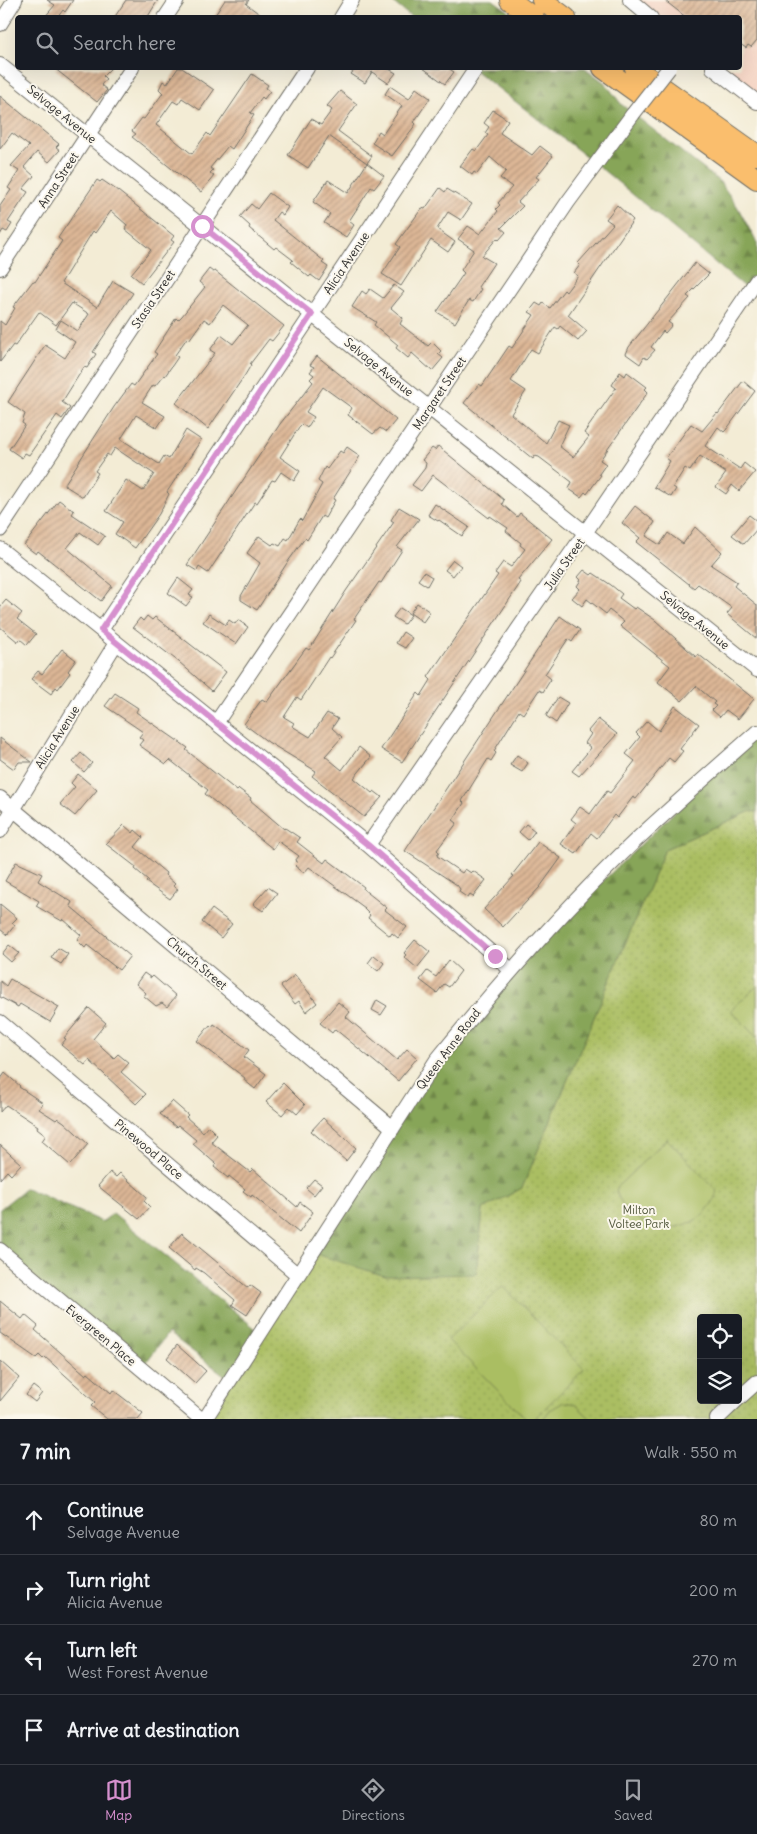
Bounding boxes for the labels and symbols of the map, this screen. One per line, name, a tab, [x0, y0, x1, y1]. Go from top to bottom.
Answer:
street label: Selvage Avenue	[24, 82, 100, 146]
street label: Anna Street	[34, 149, 82, 211]
route start	[191, 215, 214, 238]
street label: Alicia Avenue	[320, 229, 372, 297]
street label: Stasia Street	[128, 267, 178, 331]
street label: Selvage Avenue	[341, 335, 417, 399]
street label: Margaret Street	[409, 354, 469, 432]
street label: Julia Street	[541, 535, 587, 593]
street label: Selvage Avenue	[657, 588, 733, 652]
street label: Alicia Avenue	[32, 703, 82, 771]
street label: Church Street	[164, 933, 230, 993]
route end	[484, 945, 507, 968]
street label: Queen Anne Road	[413, 1005, 483, 1093]
street label: Pinewood Place	[112, 1116, 186, 1182]
park label: Milton Voltee Park	[609, 1202, 669, 1231]
street label: Evergreen Place	[63, 1301, 139, 1369]

